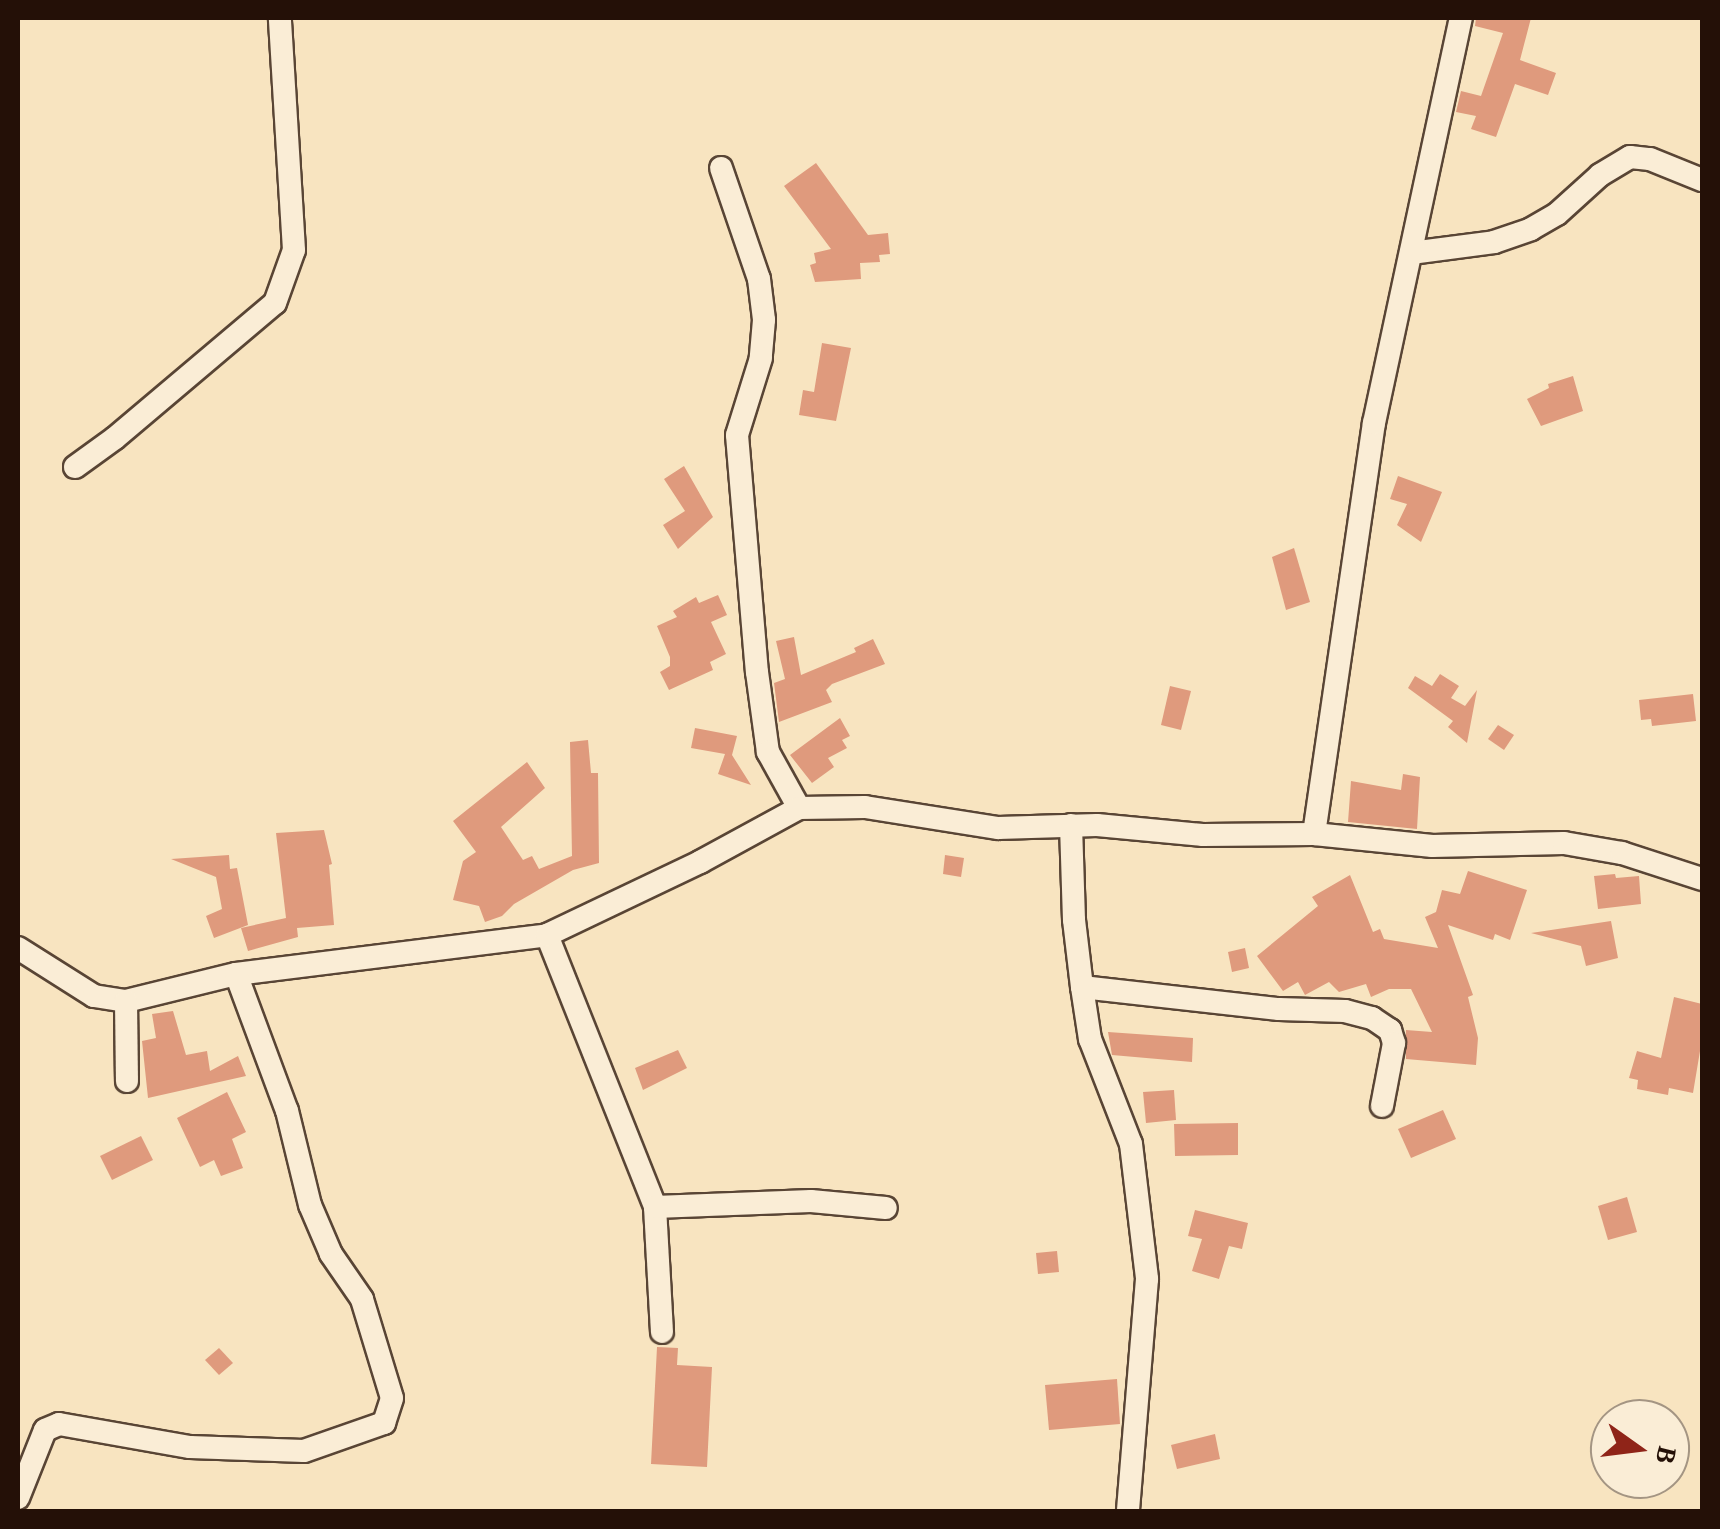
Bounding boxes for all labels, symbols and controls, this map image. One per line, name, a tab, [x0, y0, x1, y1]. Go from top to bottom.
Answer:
north arrow	[1590, 1399, 1690, 1499]
text: B	[1646, 1443, 1690, 1469]

